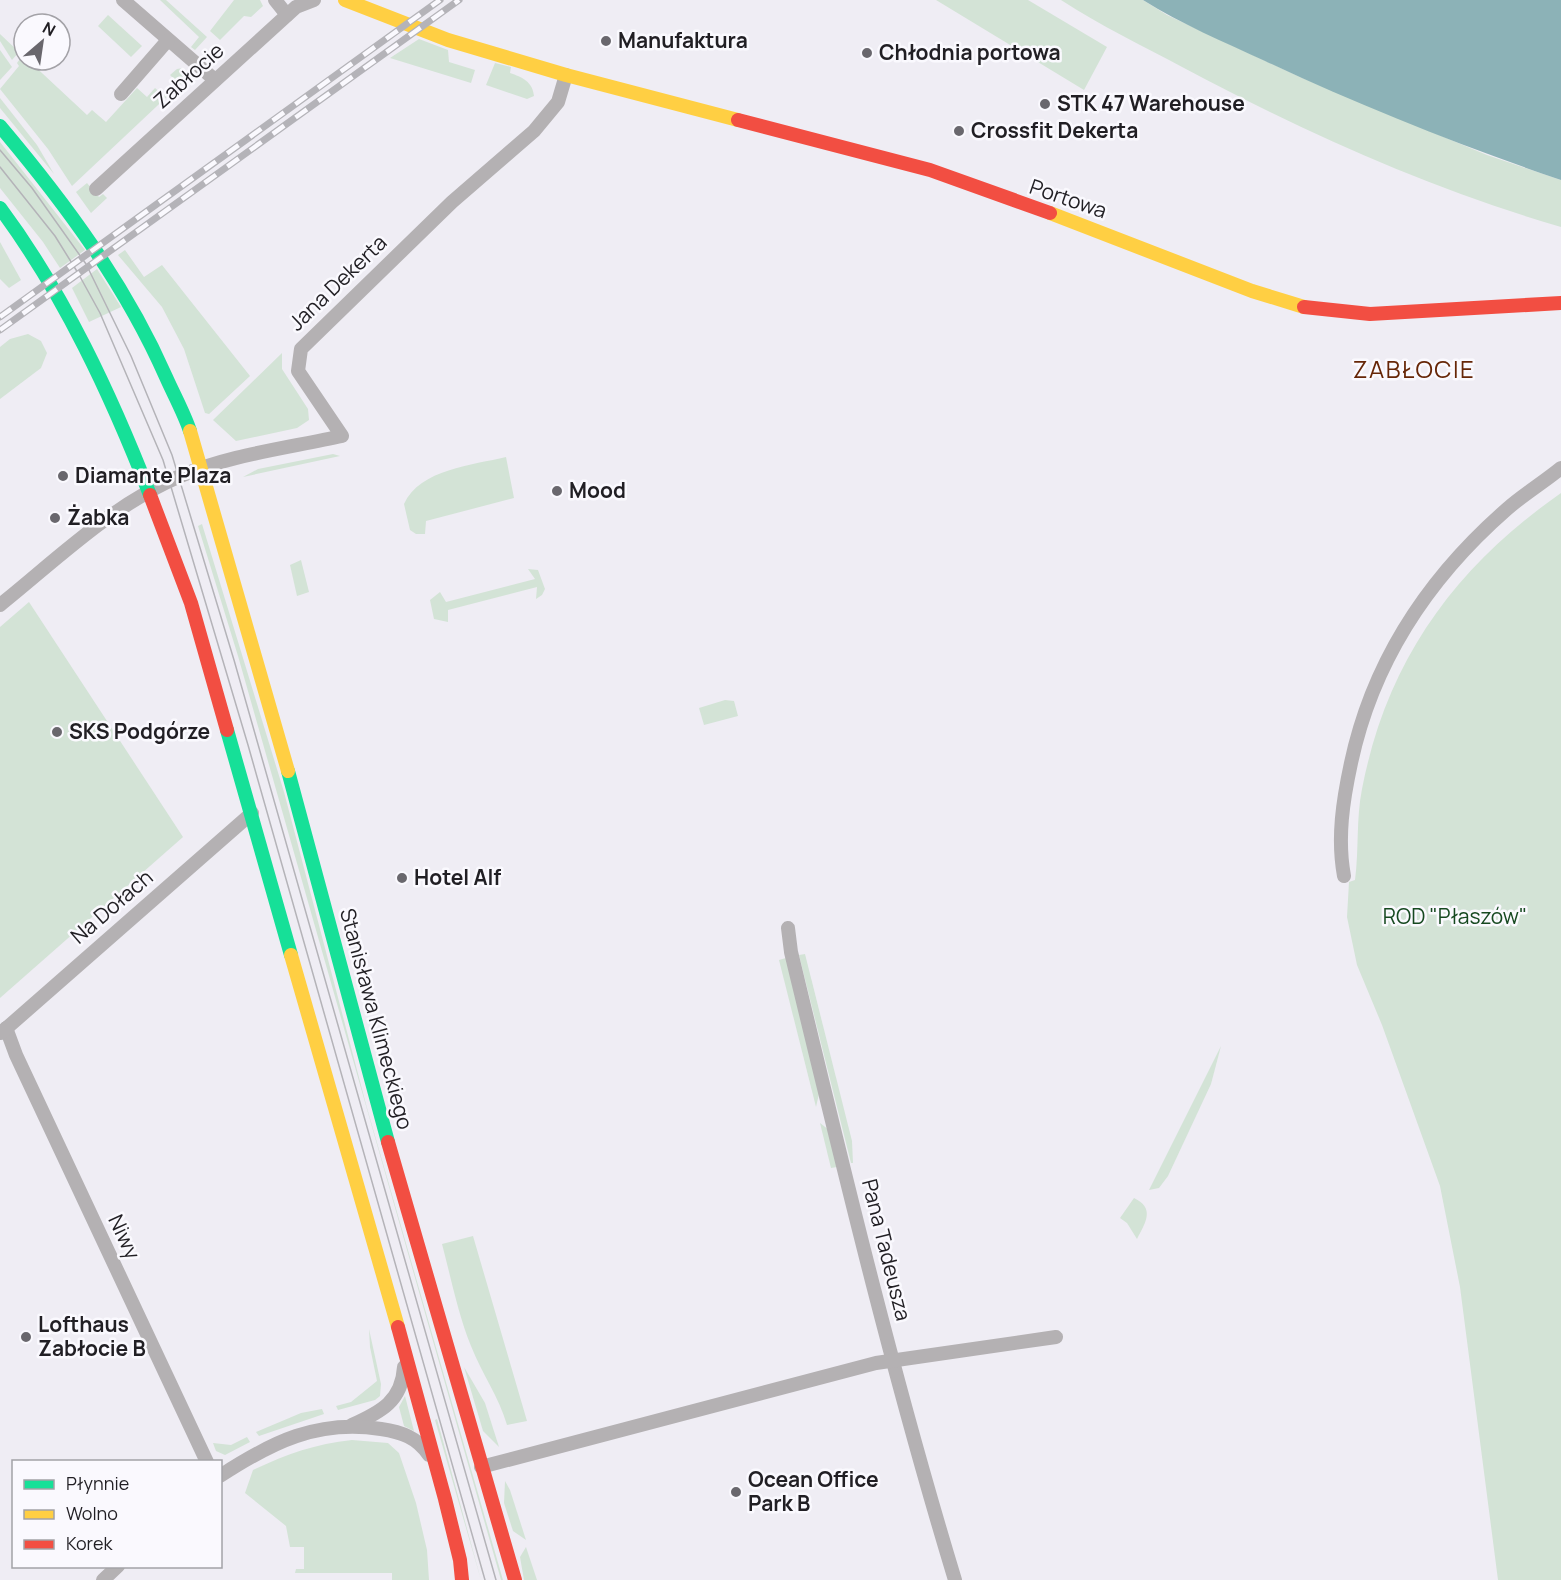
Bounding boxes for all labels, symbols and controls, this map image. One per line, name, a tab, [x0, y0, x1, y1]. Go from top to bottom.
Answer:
north arrow	[12, 12, 72, 72]
text: N	[39, 16, 60, 41]
place label: Manufaktura	[618, 26, 748, 54]
marker: Manufaktura	[599, 34, 613, 48]
street label: Zabłocie	[147, 36, 229, 114]
place label: Chłodnia portowa	[879, 38, 1061, 66]
marker: Chłodnia portowa	[860, 46, 874, 60]
place label: STK 47 Warehouse	[1057, 89, 1245, 117]
marker: STK 47 Warehouse	[1038, 97, 1052, 111]
place label: Crossfit Dekerta	[971, 116, 1138, 144]
marker: Crossfit Dekerta	[952, 124, 966, 138]
street label: Portowa	[1026, 172, 1111, 224]
street label: Jana Dekerta	[282, 228, 392, 336]
district label: ZABŁOCIE	[1353, 352, 1475, 385]
place label: Diamante Plaza	[75, 461, 231, 489]
marker: Diamante Plaza	[56, 469, 70, 483]
place label: Mood	[569, 476, 626, 504]
marker: Mood	[550, 484, 564, 498]
place label: Żabka	[67, 503, 129, 531]
marker: Żabka	[48, 511, 62, 525]
place label: SKS Podgórze	[69, 717, 210, 745]
marker: SKS Podgórze	[50, 725, 64, 739]
street label: Na Dołach	[64, 863, 158, 950]
place label: Hotel Alf	[414, 863, 501, 891]
marker: Hotel Alf	[395, 871, 409, 885]
park label: ROD "Płaszów"	[1383, 902, 1527, 930]
street label: Stanisława Klimeckiego	[334, 905, 420, 1132]
street label: Pana Tadeusza	[856, 1176, 918, 1324]
street label: Niwy	[102, 1210, 147, 1264]
place label: Lofthaus Zabłocie B	[38, 1310, 146, 1362]
marker: Lofthaus Zabłocie B	[19, 1330, 33, 1344]
legend	[12, 1460, 222, 1568]
place label: Ocean Office Park B	[748, 1465, 879, 1517]
text: Płynnie	[66, 1471, 129, 1495]
marker: Ocean Office Park B	[729, 1485, 743, 1499]
text: Wolno	[66, 1501, 118, 1525]
text: Korek	[66, 1531, 113, 1555]

